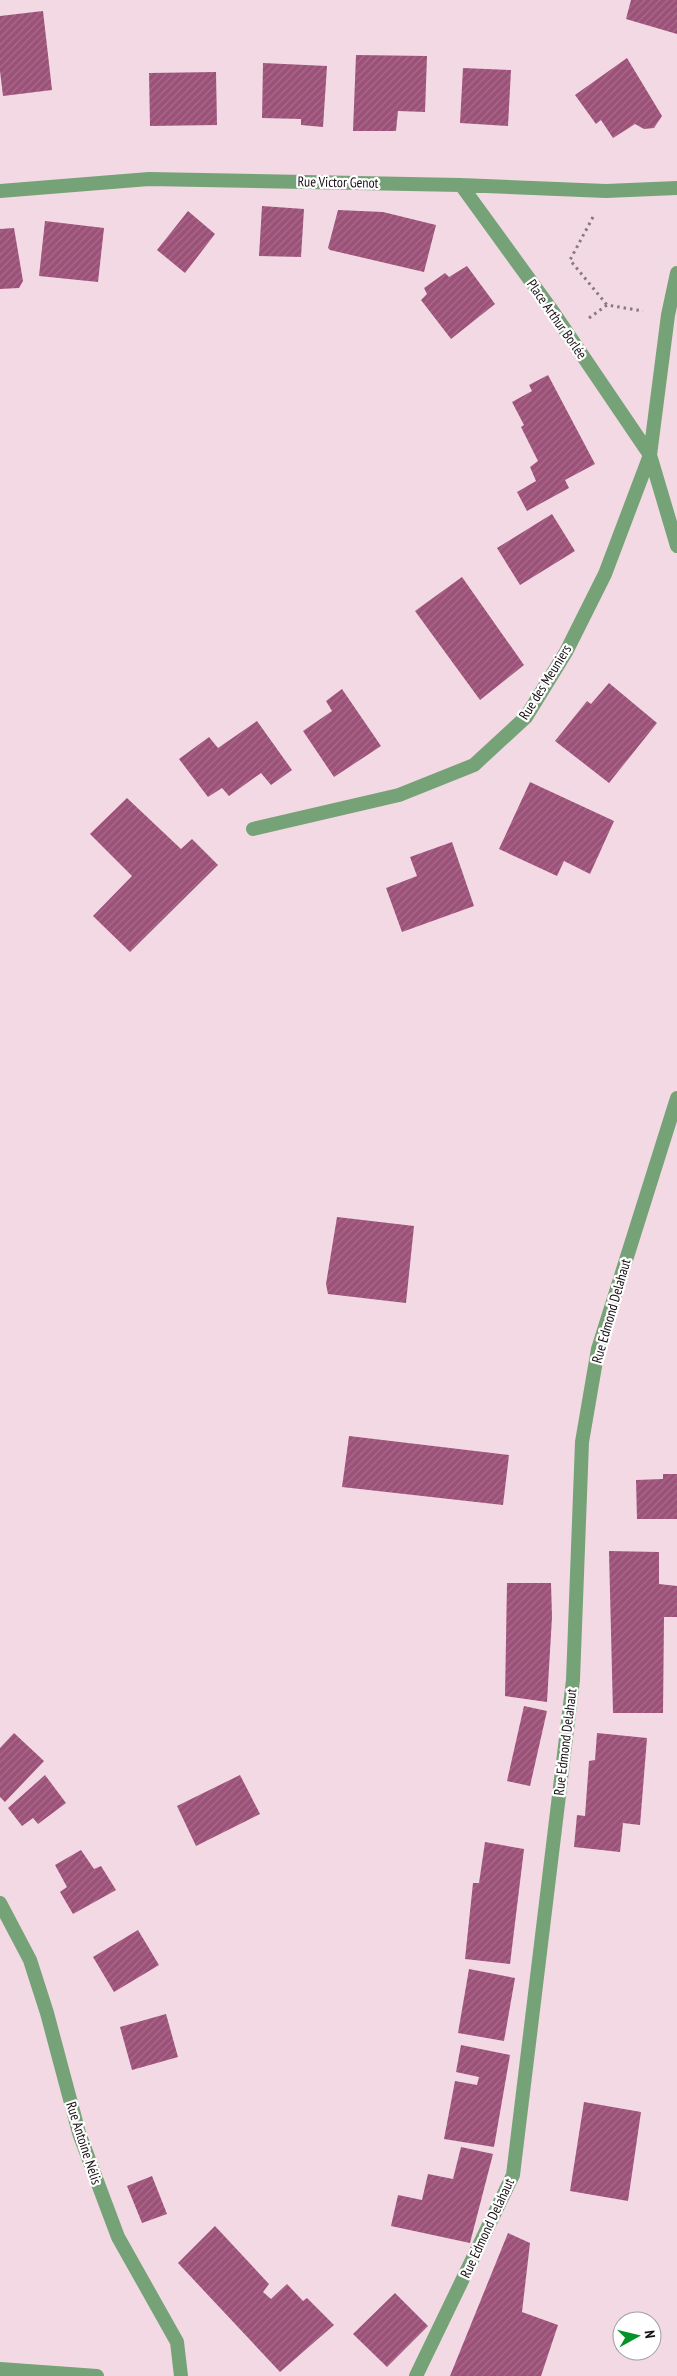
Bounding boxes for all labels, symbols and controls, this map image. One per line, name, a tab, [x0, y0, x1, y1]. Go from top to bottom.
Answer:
street label: Rue Victor Genot	[297, 172, 379, 192]
street label: Place Arthur Borlée	[523, 276, 591, 362]
street label: Rue des Meuniers	[515, 641, 575, 723]
street label: Rue Edmond Delahaut	[588, 1257, 635, 1365]
street label: Rue Edmond Delahaut	[550, 1687, 581, 1797]
street label: Rue Antoine Nélis	[62, 2099, 106, 2187]
street label: Rue Edmond Delahaut	[456, 2175, 518, 2281]
north arrow	[612, 2311, 662, 2361]
text: N	[640, 2329, 659, 2339]

